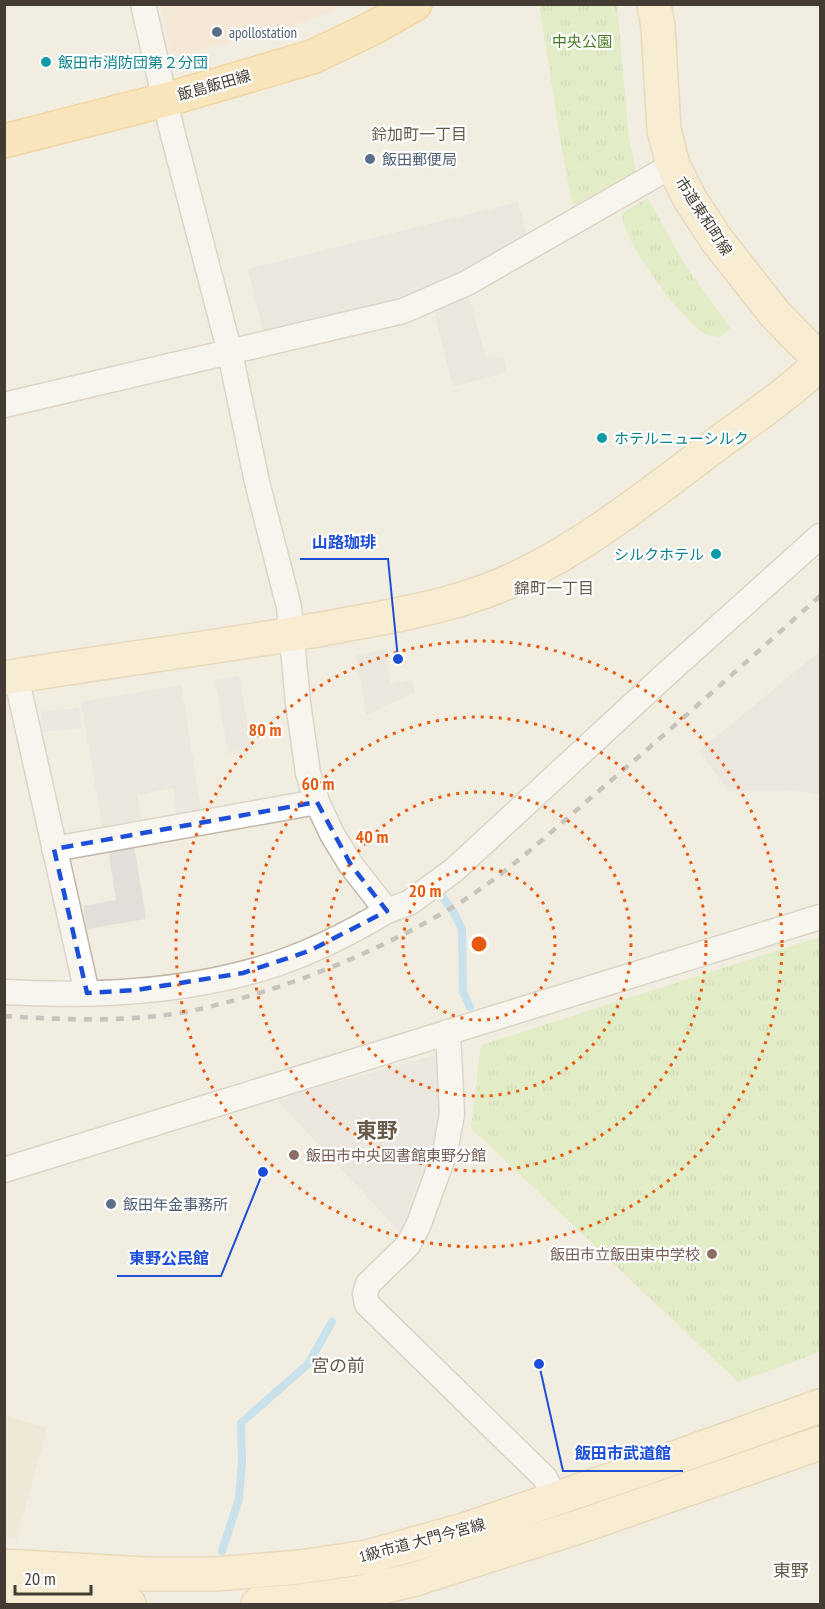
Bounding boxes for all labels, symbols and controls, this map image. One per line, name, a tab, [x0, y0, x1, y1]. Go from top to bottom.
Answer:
place label: apollostation	[229, 23, 297, 42]
marker: apollostation	[210, 25, 224, 39]
park label: 中央公園	[552, 32, 612, 51]
place label: 飯田市消防団第２分団	[58, 53, 208, 72]
marker: 飯田市消防団第２分団	[39, 55, 53, 69]
street label: 飯島飯田線	[175, 66, 253, 104]
district label: 鈴加町一丁目	[371, 124, 467, 144]
place label: 飯田郵便局	[382, 150, 457, 169]
marker: 飯田郵便局	[363, 152, 377, 166]
street label: 市道東和町線	[672, 173, 736, 259]
place label: ホテルニューシルク	[614, 429, 749, 448]
marker: ホテルニューシルク	[595, 431, 609, 445]
callout: 山路珈琲	[300, 525, 388, 559]
text: 山路珈琲	[312, 532, 376, 552]
place label: シルクホテル	[614, 545, 704, 564]
marker: シルクホテル	[709, 547, 723, 561]
district label: 錦町一丁目	[514, 578, 594, 598]
text: 80 m	[249, 718, 281, 741]
text: 60 m	[302, 772, 334, 795]
text: 40 m	[356, 825, 388, 848]
text: 20 m	[409, 879, 441, 902]
centre of rings	[469, 934, 489, 954]
district label: 東野	[356, 1117, 398, 1144]
place label: 飯田市中央図書館東野分館	[306, 1146, 486, 1165]
marker: 飯田市中央図書館東野分館	[287, 1148, 301, 1162]
place label: 飯田年金事務所	[123, 1195, 228, 1214]
marker: 飯田年金事務所	[104, 1197, 118, 1211]
callout: 東野公民館	[117, 1242, 221, 1276]
place label: 飯田市立飯田東中学校	[550, 1245, 700, 1264]
marker: 飯田市立飯田東中学校	[705, 1247, 719, 1261]
text: 東野公民館	[129, 1248, 209, 1268]
district label: 宮の前	[311, 1354, 365, 1377]
callout: 飯田市武道館	[563, 1437, 683, 1471]
text: 飯田市武道館	[574, 1443, 671, 1463]
street label: 1級市道 大門今宮線	[357, 1514, 487, 1566]
scale bar	[15, 1558, 92, 1596]
district label: 東野	[773, 1559, 809, 1582]
text: 20 m	[24, 1567, 56, 1590]

